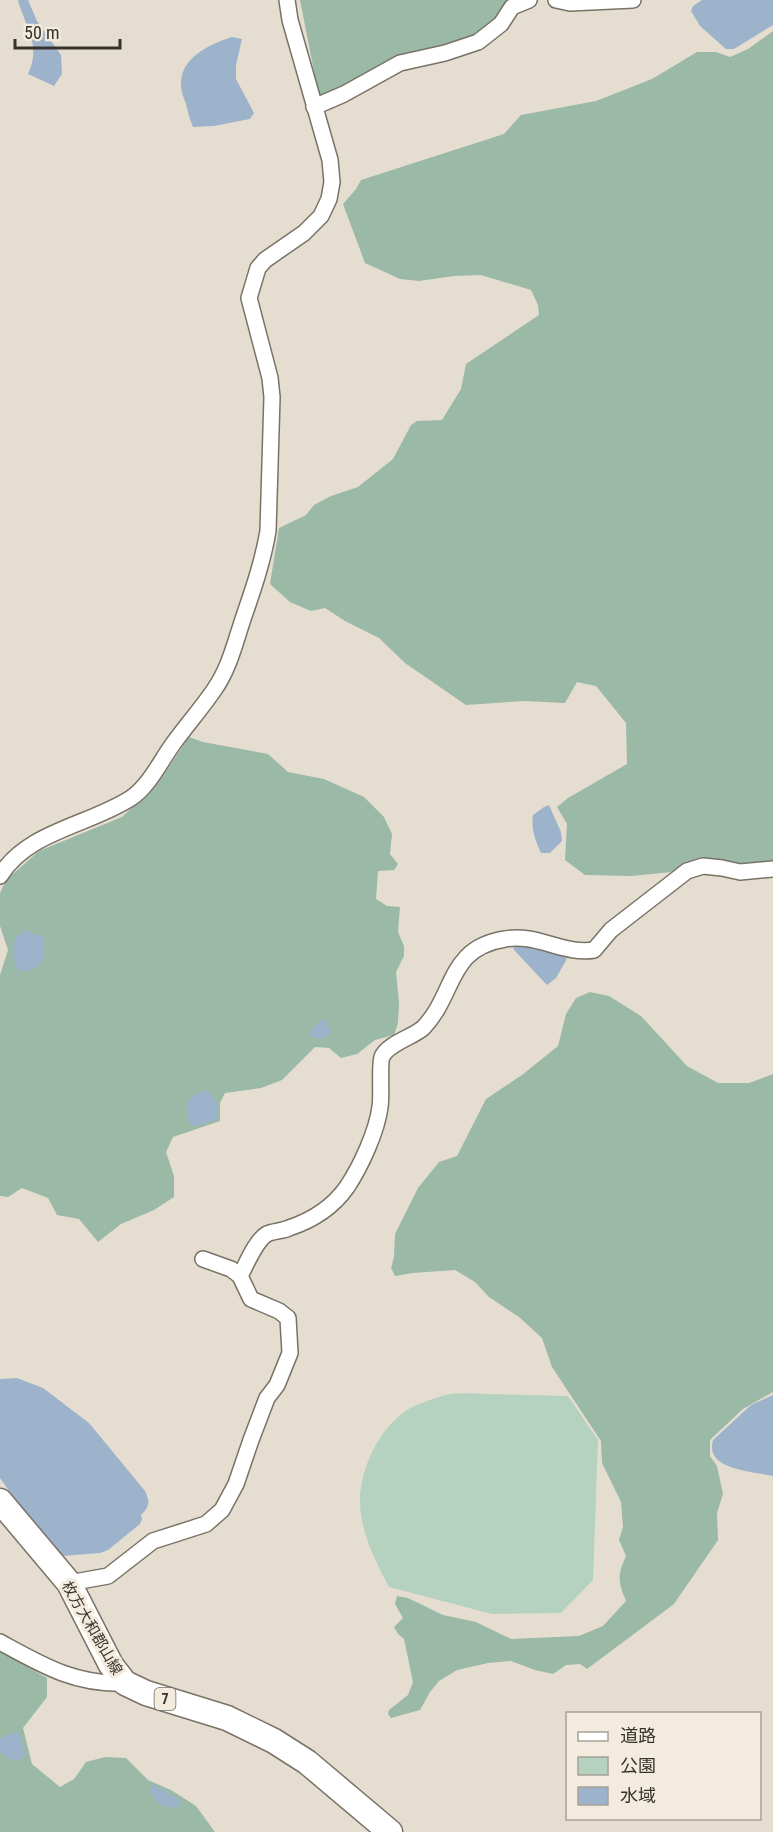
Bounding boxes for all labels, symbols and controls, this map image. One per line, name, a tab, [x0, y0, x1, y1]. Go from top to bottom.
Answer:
scale bar	[15, 12, 120, 50]
text: 50 m	[24, 22, 59, 43]
street label: 枚方大和郡山線	[58, 1578, 126, 1678]
road number: 7	[154, 1688, 176, 1710]
legend	[566, 1712, 761, 1820]
text: 道路	[620, 1725, 656, 1746]
text: 公園	[620, 1755, 656, 1776]
text: 水域	[620, 1785, 656, 1806]

